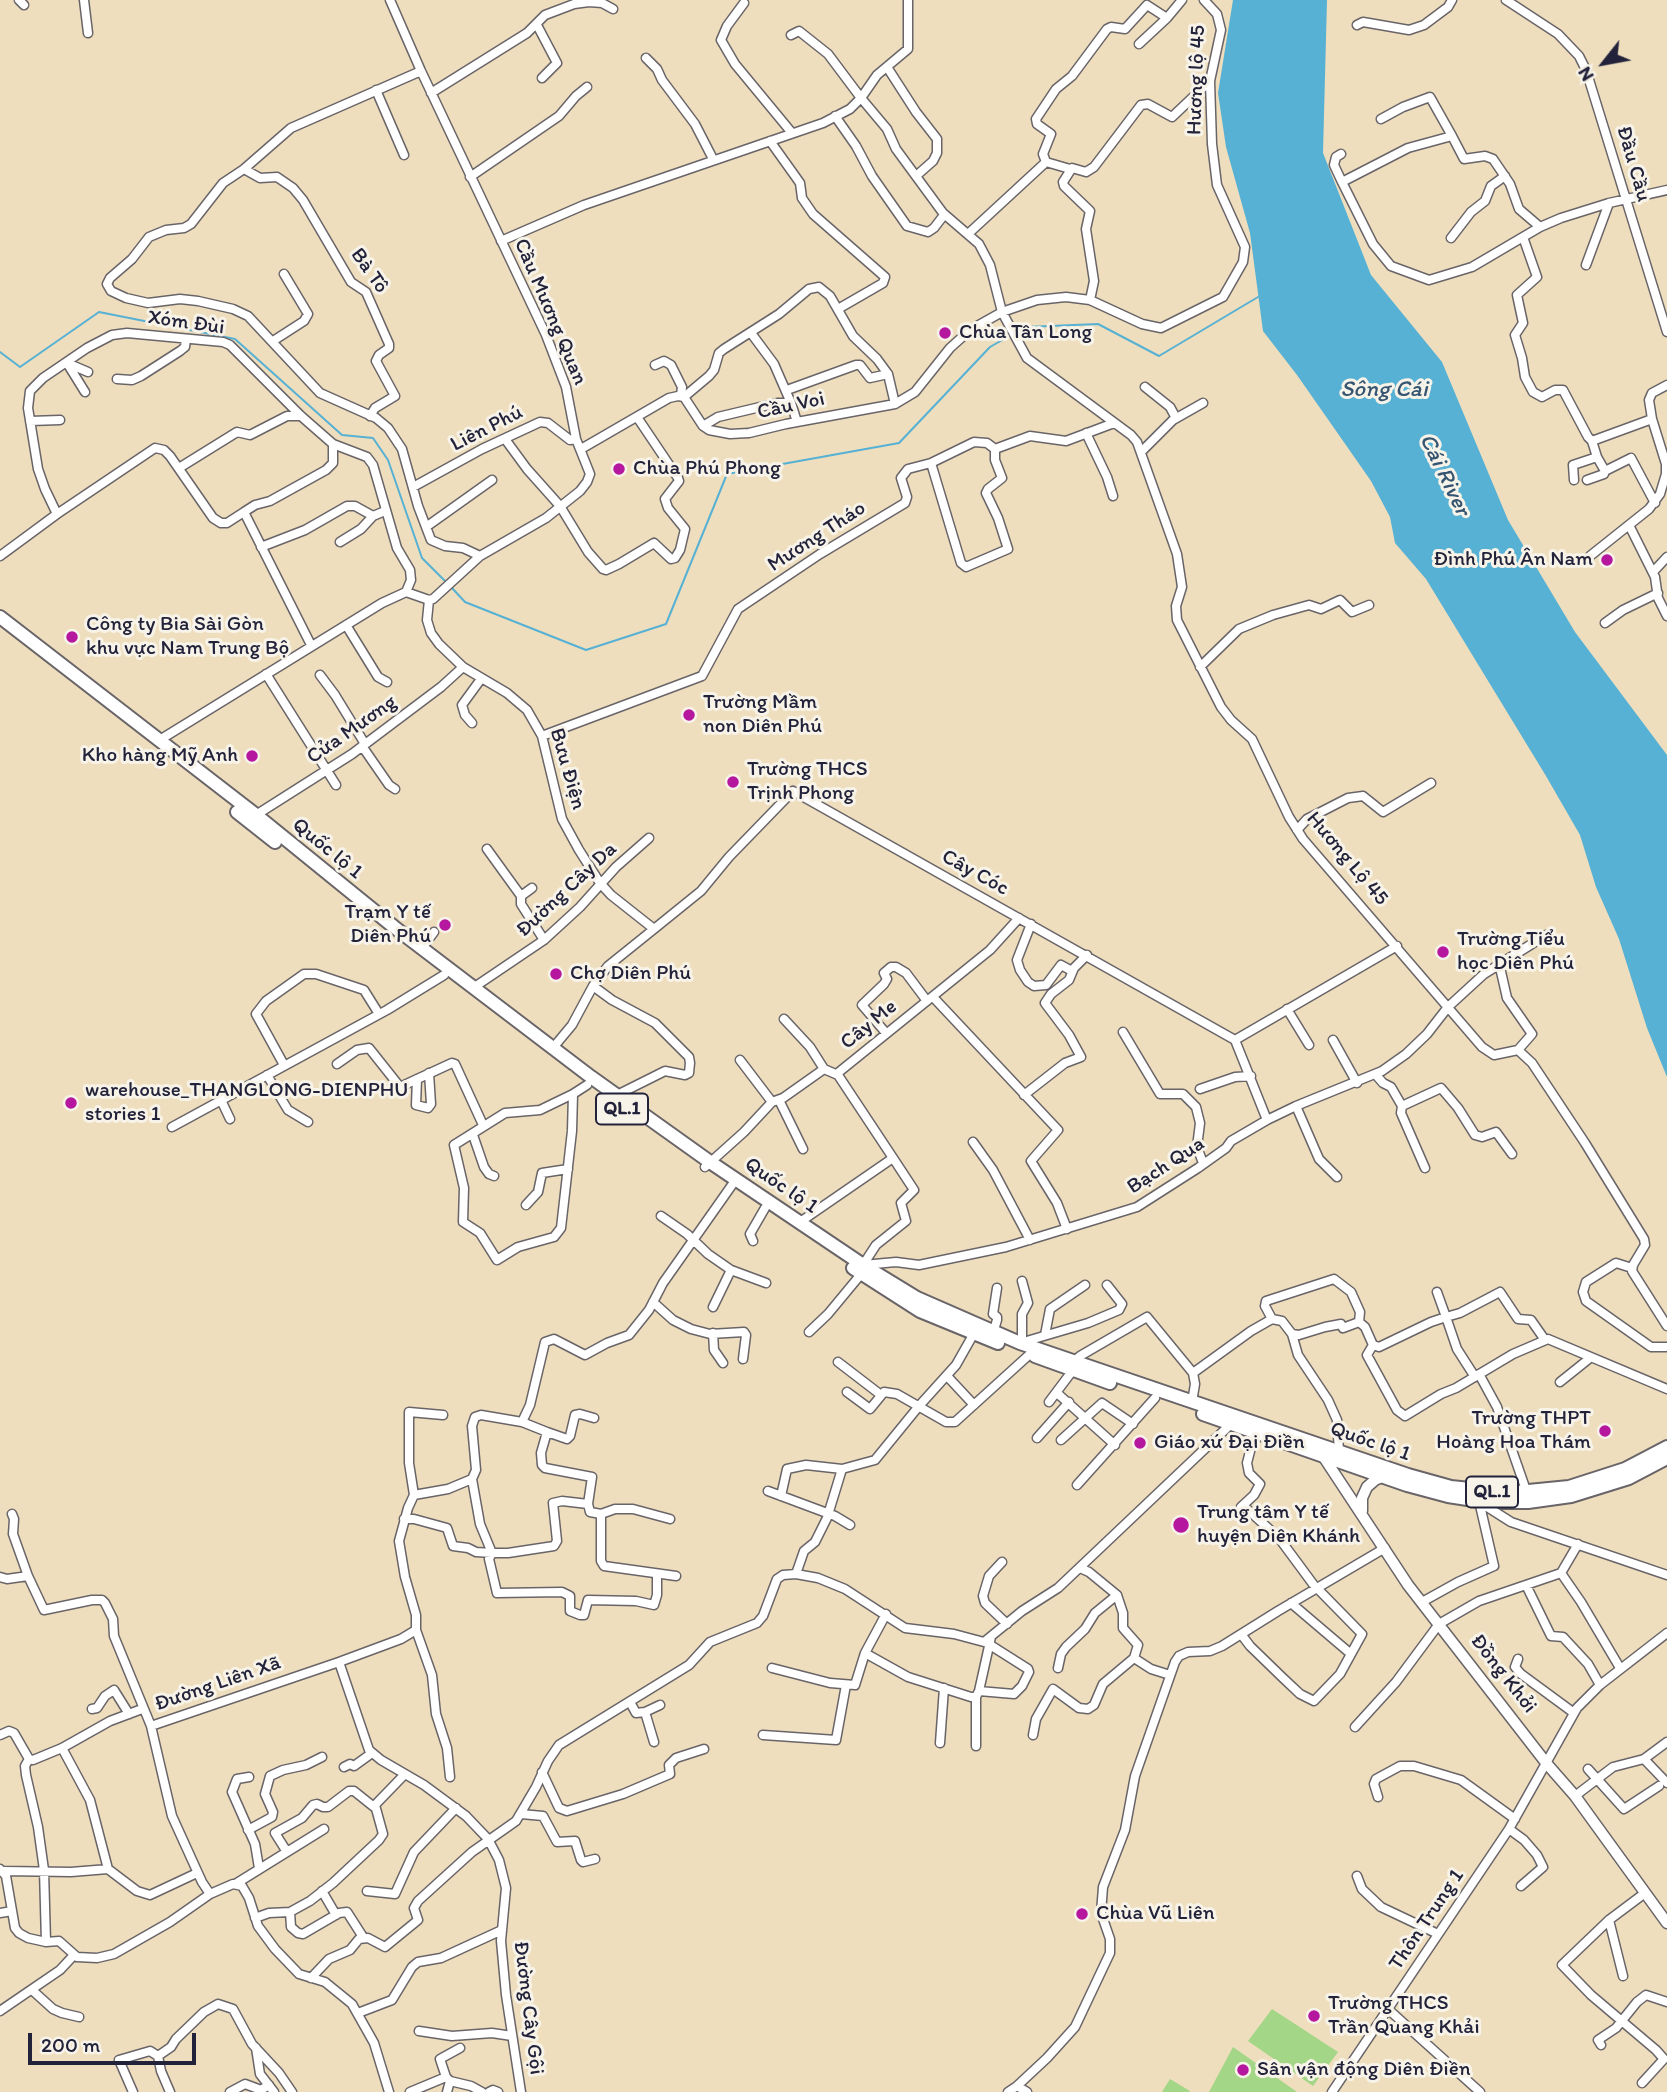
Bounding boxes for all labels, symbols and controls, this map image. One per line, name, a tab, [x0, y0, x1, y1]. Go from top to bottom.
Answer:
street label: Hương lộ 45	[1182, 25, 1212, 135]
north arrow	[1569, 28, 1639, 98]
text: N	[1572, 63, 1599, 86]
street label: Đầu Cầu	[1610, 123, 1656, 205]
street label: Cầu Mương Quan	[508, 235, 592, 389]
street label: Bà Tô	[344, 243, 394, 299]
street label: Xóm Đùi	[146, 305, 226, 341]
place label: Chùa Tân Long	[959, 320, 1092, 346]
marker: Chùa Tân Long	[937, 325, 953, 341]
water label: Sông Cái	[1340, 376, 1428, 404]
street label: Cầu Voi	[755, 387, 827, 425]
street label: Liên Phú	[447, 400, 527, 458]
water label: Cái River	[1412, 429, 1476, 521]
place label: Chùa Phú Phong	[633, 456, 781, 482]
marker: Chùa Phú Phong	[611, 461, 627, 477]
street label: Mương Tháo	[763, 496, 871, 578]
place label: Đình Phú Ân Nam	[1434, 547, 1593, 573]
marker: Đình Phú Ân Nam	[1599, 552, 1615, 568]
place label: Công ty Bia Sài Gòn khu vực Nam Trung Bộ	[86, 612, 289, 662]
marker: Công ty Bia Sài Gòn khu vực Nam Trung Bộ	[64, 629, 80, 645]
street label: Cửa Mương	[302, 690, 402, 770]
place label: Trường Mầm non Diên Phú	[703, 690, 822, 740]
marker: Trường Mầm non Diên Phú	[681, 707, 697, 723]
street label: Bưu Điện	[543, 725, 591, 813]
place label: Kho hàng Mỹ Anh	[82, 743, 238, 769]
marker: Kho hàng Mỹ Anh	[244, 748, 260, 764]
place label: Trường THCS Trịnh Phong	[747, 757, 868, 807]
marker: Trường THCS Trịnh Phong	[725, 774, 741, 790]
street label: Hương Lộ 45	[1300, 807, 1394, 911]
street label: Quốc lộ 1	[287, 813, 367, 885]
street label: Đường Cây Da	[511, 837, 623, 943]
street label: Cây Cóc	[937, 844, 1013, 902]
place label: Trạm Y tế Diên Phú	[344, 900, 431, 950]
marker: Trạm Y tế Diên Phú	[437, 917, 453, 933]
place label: Trường Tiểu học Diên Phú	[1457, 927, 1574, 977]
marker: Trường Tiểu học Diên Phú	[1435, 944, 1451, 960]
place label: Chợ Diên Phú	[570, 961, 691, 987]
marker: Chợ Diên Phú	[548, 966, 564, 982]
street label: Cây Me	[836, 995, 902, 1055]
place label: warehouse_THANGLONG-DIENPHU stories 1	[85, 1078, 408, 1128]
road number: QL.1	[596, 1093, 648, 1124]
marker: warehouse_THANGLONG-DIENPHU stories 1	[63, 1095, 79, 1111]
street label: Bạch Qua	[1123, 1132, 1209, 1200]
street label: Quốc lộ 1	[739, 1152, 823, 1220]
place label: Trường THPT Hoàng Hoa Thám	[1436, 1406, 1591, 1456]
street label: Quốc lộ 1	[1327, 1417, 1413, 1467]
marker: Trường THPT Hoàng Hoa Thám	[1597, 1423, 1613, 1439]
place label: Giáo xứ Đại Điền	[1154, 1430, 1305, 1456]
marker: Giáo xứ Đại Điền	[1132, 1435, 1148, 1451]
road number: QL.1	[1466, 1476, 1518, 1508]
place label: Trung tâm Y tế huyện Diên Khánh	[1197, 1500, 1360, 1550]
marker: Trung tâm Y tế huyện Diên Khánh	[1171, 1515, 1191, 1535]
street label: Đồng Khởi	[1464, 1630, 1542, 1718]
street label: Đường Liên Xã	[152, 1651, 284, 1717]
street label: Thôn Trung 1	[1384, 1865, 1470, 1975]
place label: Chùa Vũ Liên	[1096, 1901, 1215, 1927]
marker: Chùa Vũ Liên	[1074, 1906, 1090, 1922]
street label: Đường Cây Gội	[507, 1940, 549, 2076]
place label: Trường THCS Trần Quang Khải	[1328, 1991, 1480, 2041]
marker: Trường THCS Trần Quang Khải	[1306, 2008, 1322, 2024]
scale bar	[32, 2018, 200, 2062]
text: 200 m	[41, 2032, 100, 2057]
place label: Sân vận động Diên Điền	[1257, 2057, 1471, 2083]
marker: Sân vận động Diên Điền	[1235, 2062, 1251, 2078]

